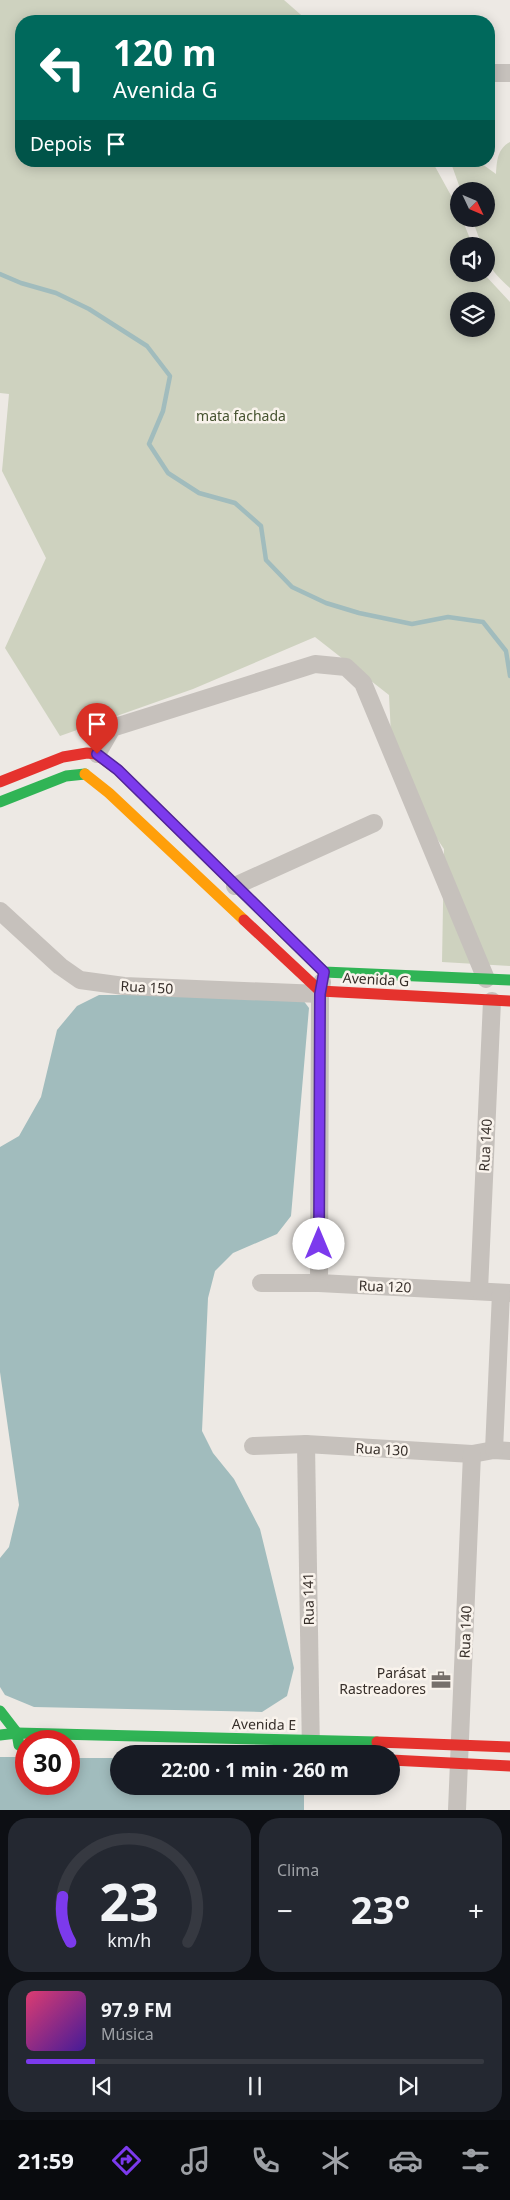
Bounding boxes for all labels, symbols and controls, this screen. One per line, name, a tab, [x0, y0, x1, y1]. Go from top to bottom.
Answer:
text: 120 m	[113, 29, 216, 76]
icon: left	[30, 35, 95, 100]
text: Avenida G	[113, 74, 218, 104]
icon: arrive	[102, 130, 130, 158]
text: Depois	[30, 131, 92, 157]
north arrow	[450, 182, 495, 228]
map controls	[450, 182, 495, 337]
button: sound	[450, 237, 495, 282]
button: layers	[450, 292, 495, 337]
park label: mata fachada	[196, 406, 286, 425]
pin	[76, 703, 118, 754]
icon: arrive	[83, 710, 111, 738]
street label: Avenida G	[342, 968, 410, 990]
street label: Rua 150	[120, 976, 174, 998]
street label: Rua 140	[474, 1118, 496, 1172]
position arrow	[292, 1217, 344, 1269]
street label: Rua 120	[358, 1276, 412, 1296]
street label: Rua 130	[355, 1438, 409, 1460]
street label: Rua 141	[298, 1572, 318, 1626]
street label: Rua 140	[455, 1605, 475, 1659]
place label: Parásat Rastreadores	[339, 1663, 426, 1698]
office icon: Parásat Rastreadores	[430, 1669, 452, 1691]
street label: Avenida E	[232, 1714, 296, 1734]
speed limit sign: 30	[15, 1730, 80, 1795]
text: 22:00 · 1 min · 260 m	[161, 1757, 349, 1783]
text: Clima	[277, 1859, 319, 1881]
text: 23	[100, 1865, 159, 1936]
text: 23°	[351, 1883, 410, 1935]
text: −	[277, 1891, 293, 1929]
text: +	[468, 1891, 484, 1929]
text: km/h	[108, 1928, 151, 1952]
text: 97.9 FM	[101, 1997, 172, 2023]
text: Música	[101, 2023, 154, 2045]
icon: previous	[88, 2072, 116, 2100]
icon: pause	[241, 2072, 269, 2100]
icon: next	[394, 2072, 422, 2100]
icon: directions	[109, 2143, 144, 2178]
icon: music	[178, 2143, 213, 2178]
icon: phone	[248, 2143, 283, 2178]
icon: climate	[318, 2143, 353, 2178]
icon: car	[388, 2143, 423, 2178]
icon: filters	[458, 2143, 493, 2178]
text: 21:59	[17, 2145, 74, 2175]

